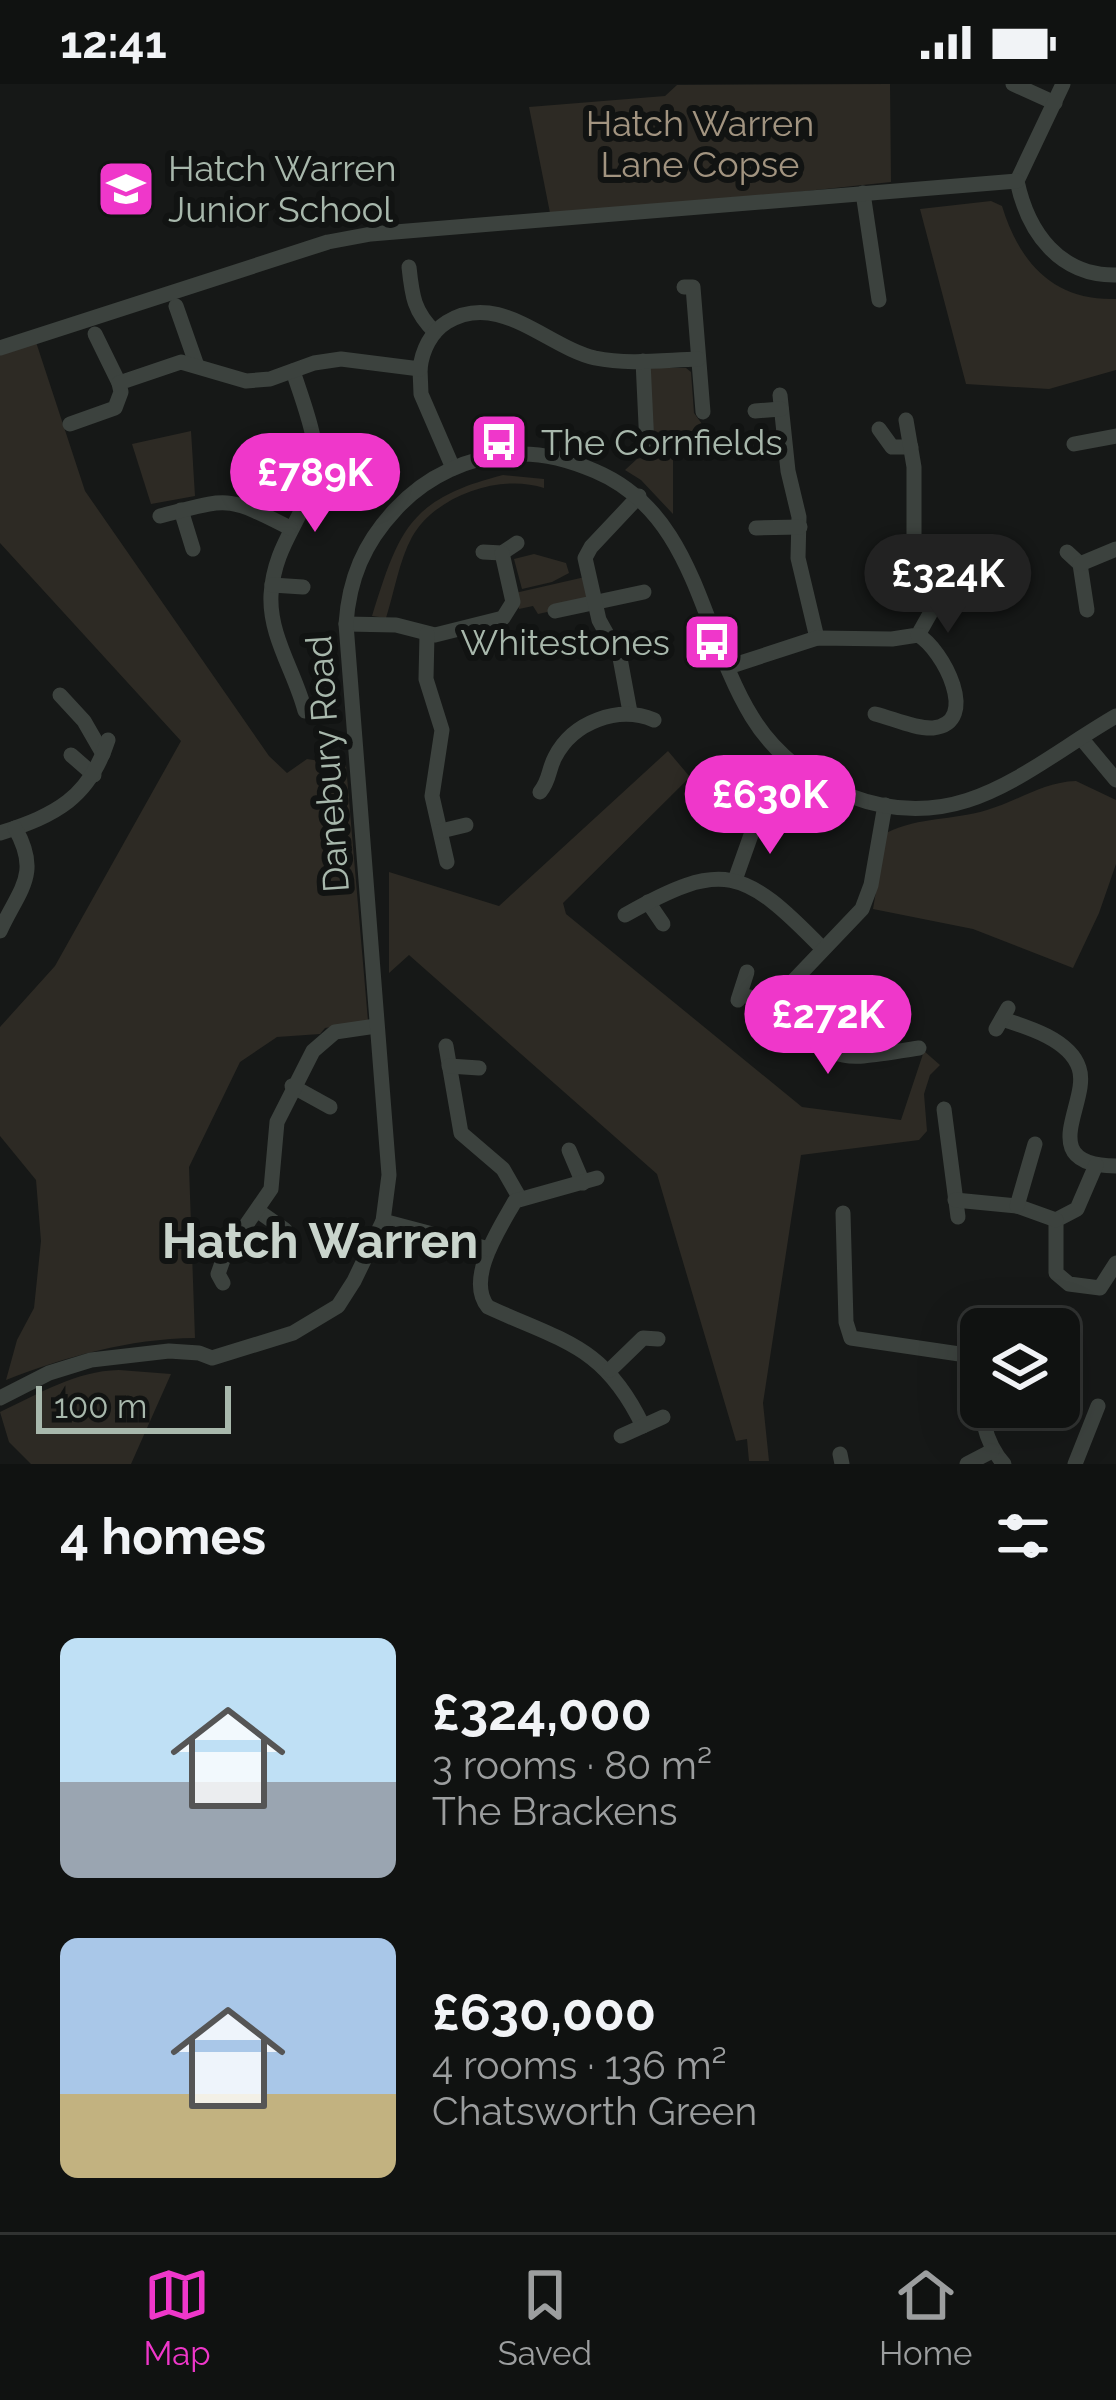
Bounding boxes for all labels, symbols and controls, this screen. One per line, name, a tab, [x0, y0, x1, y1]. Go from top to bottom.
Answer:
text: 12:41	[60, 16, 167, 69]
park label: Hatch Warren Lane Copse	[586, 102, 814, 185]
place label: Hatch Warren Junior School	[168, 147, 396, 230]
school or university icon: Hatch Warren Junior School	[95, 158, 157, 220]
bus stop icon: The Cornfields	[468, 411, 530, 473]
place label: The Cornfields	[541, 421, 783, 463]
pin: £789K	[231, 433, 399, 535]
text: £789K	[257, 449, 373, 495]
pin: £324K	[864, 534, 1032, 636]
text: £324K	[891, 550, 1005, 596]
bus stop icon: Whitestones	[681, 611, 743, 673]
place label: Whitestones	[461, 621, 670, 663]
street label: Danebury Road	[297, 634, 357, 894]
pin: £630K	[686, 755, 854, 857]
text: £630K	[712, 771, 828, 817]
pin: £272K	[744, 975, 912, 1077]
text: £272K	[771, 991, 885, 1037]
district label: Hatch Warren	[162, 1213, 478, 1269]
map controls	[960, 1308, 1080, 1428]
button: layers	[960, 1308, 1080, 1428]
scale bar	[36, 1380, 231, 1433]
text: 100 m	[54, 1387, 147, 1426]
icon: filters	[990, 1503, 1056, 1569]
text: 4 homes	[60, 1506, 266, 1566]
text: £324,000	[432, 1682, 652, 1742]
icon: home	[156, 1686, 300, 1830]
text: 3 rooms · 80 m²	[432, 1742, 712, 1788]
text: The Brackens	[432, 1788, 678, 1834]
text: £630,000	[432, 1982, 656, 2042]
icon: home	[156, 1986, 300, 2130]
text: 4 rooms · 136 m²	[432, 2042, 727, 2088]
text: Chatsworth Green	[432, 2088, 757, 2134]
tab: Map	[144, 2262, 211, 2373]
tab: Saved	[498, 2262, 592, 2373]
tab: Home	[879, 2262, 972, 2373]

